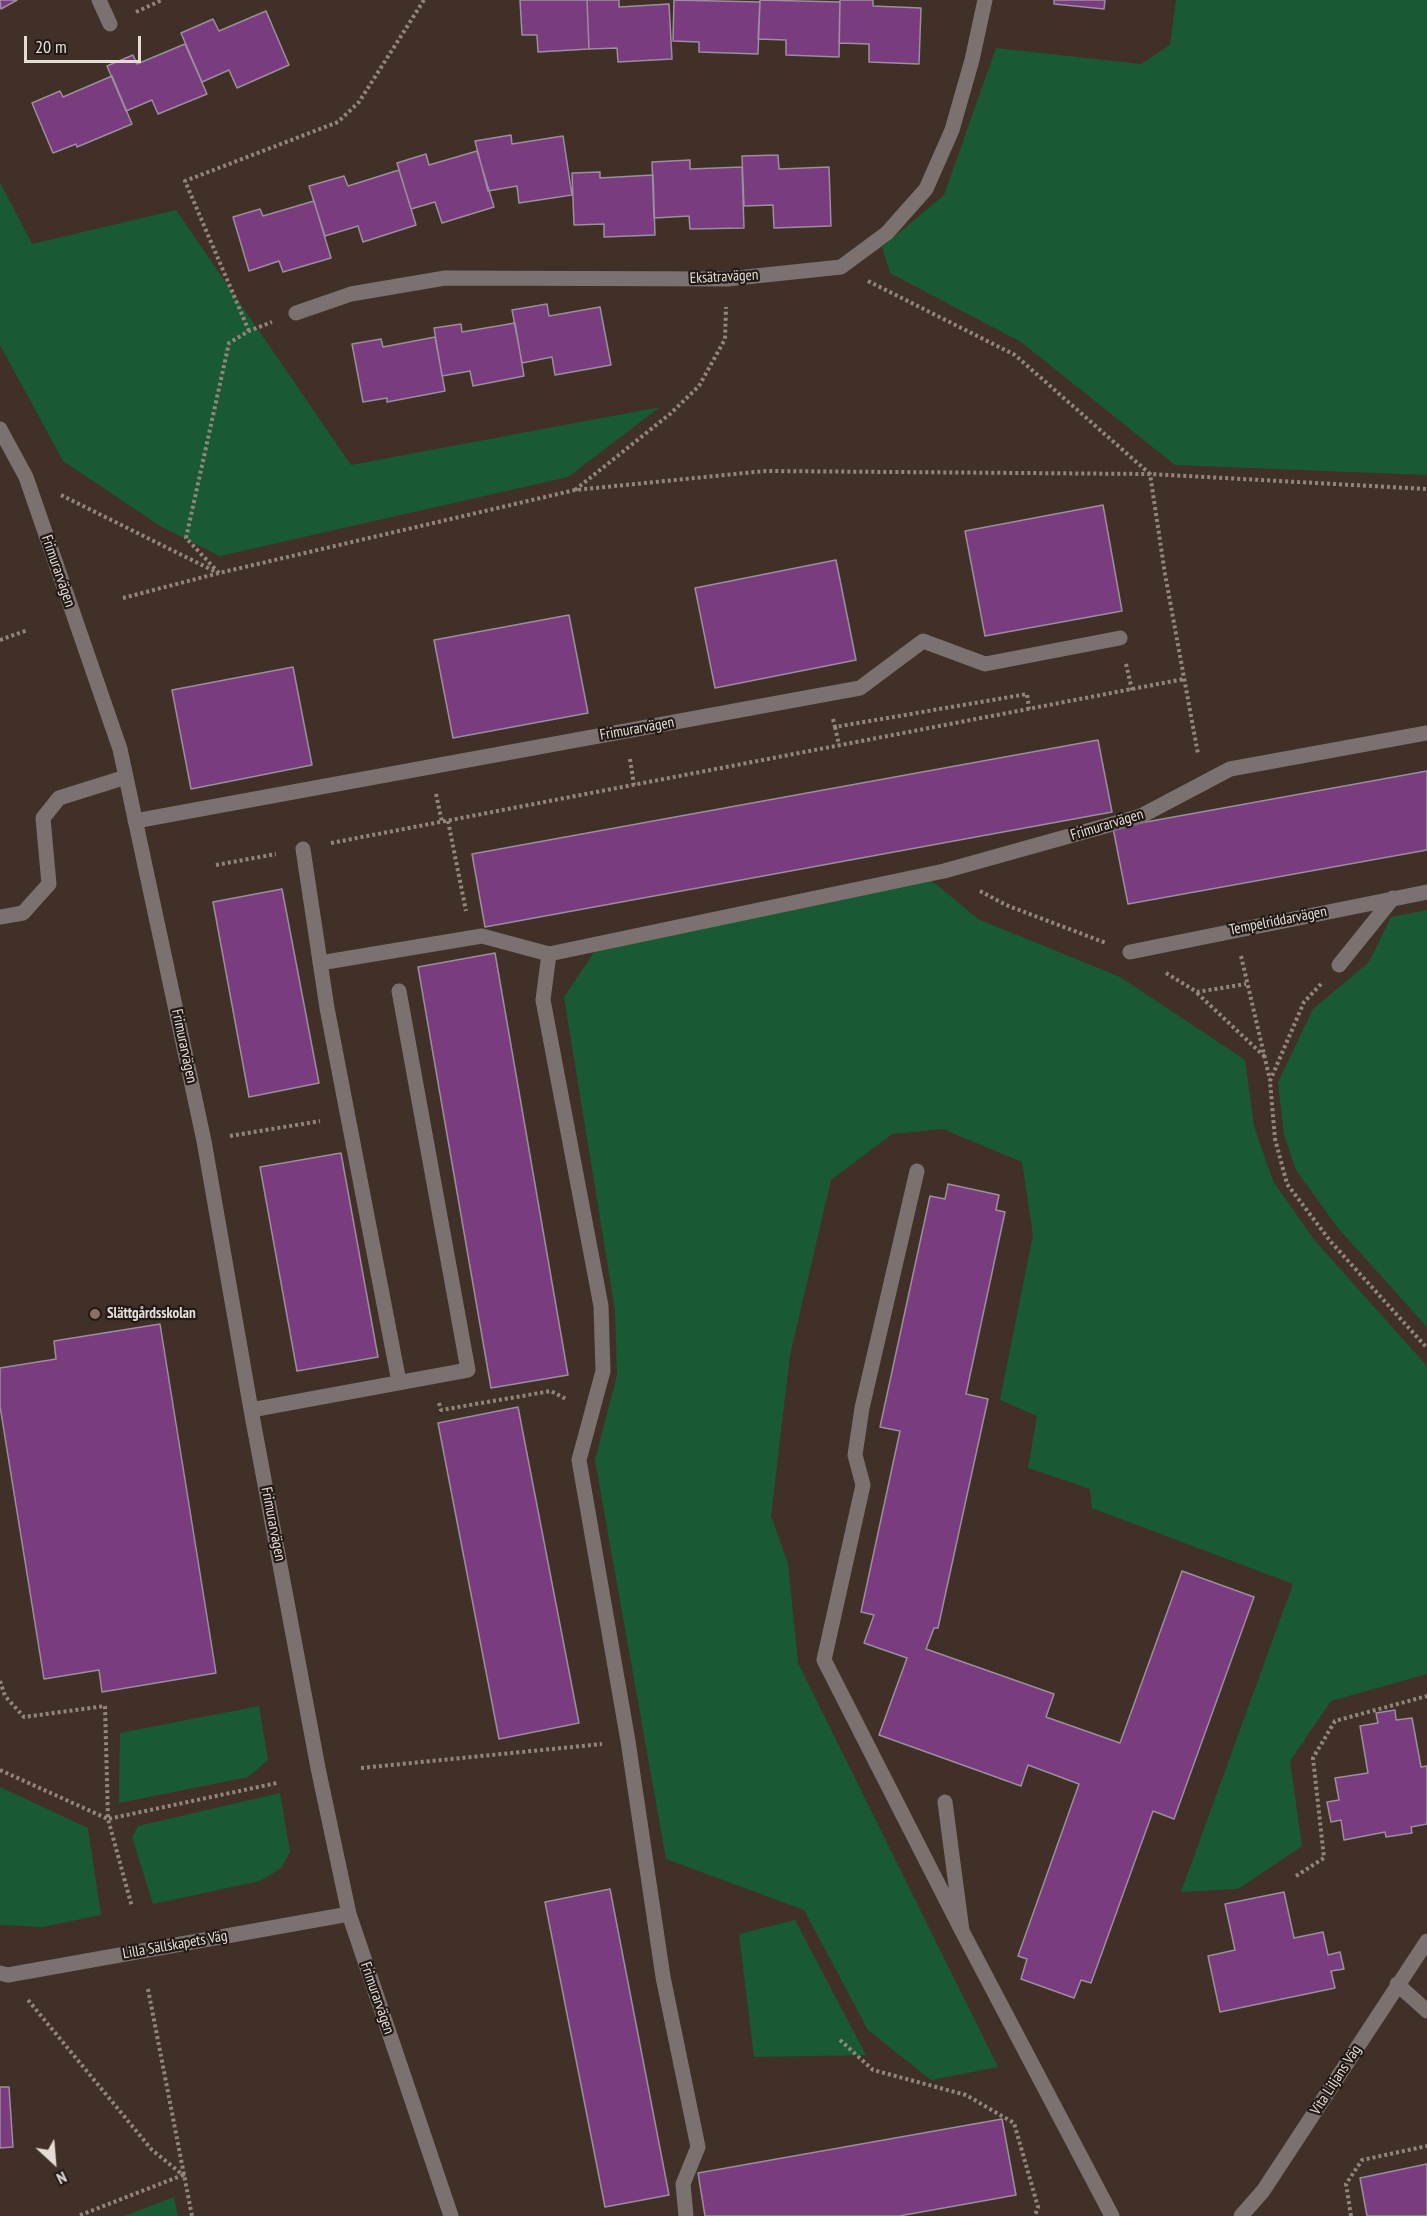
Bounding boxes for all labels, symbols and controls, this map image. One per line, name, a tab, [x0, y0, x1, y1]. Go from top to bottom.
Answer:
scale bar	[27, 24, 144, 62]
text: 20 m	[35, 35, 67, 58]
street label: Eksätravägen	[689, 266, 759, 288]
street label: Frimurarvägen	[37, 533, 79, 609]
street label: Frimurarvägen	[598, 714, 676, 744]
street label: Frimurarvägen	[1068, 805, 1146, 845]
street label: Tempelriddarvägen	[1228, 903, 1328, 939]
street label: Frimurarvägen	[167, 1007, 201, 1085]
place label: Slättgårdsskolan	[107, 1305, 196, 1323]
marker: Slättgårdsskolan	[88, 1307, 102, 1321]
street label: Frimurarvägen	[257, 1485, 289, 1563]
street label: Lilla Sällskapets Väg	[121, 1927, 229, 1963]
street label: Frimurarvägen	[356, 1960, 398, 2036]
street label: Vita Liljans Väg	[1307, 2042, 1365, 2118]
north arrow	[24, 2132, 84, 2192]
text: N	[54, 2167, 70, 2189]

